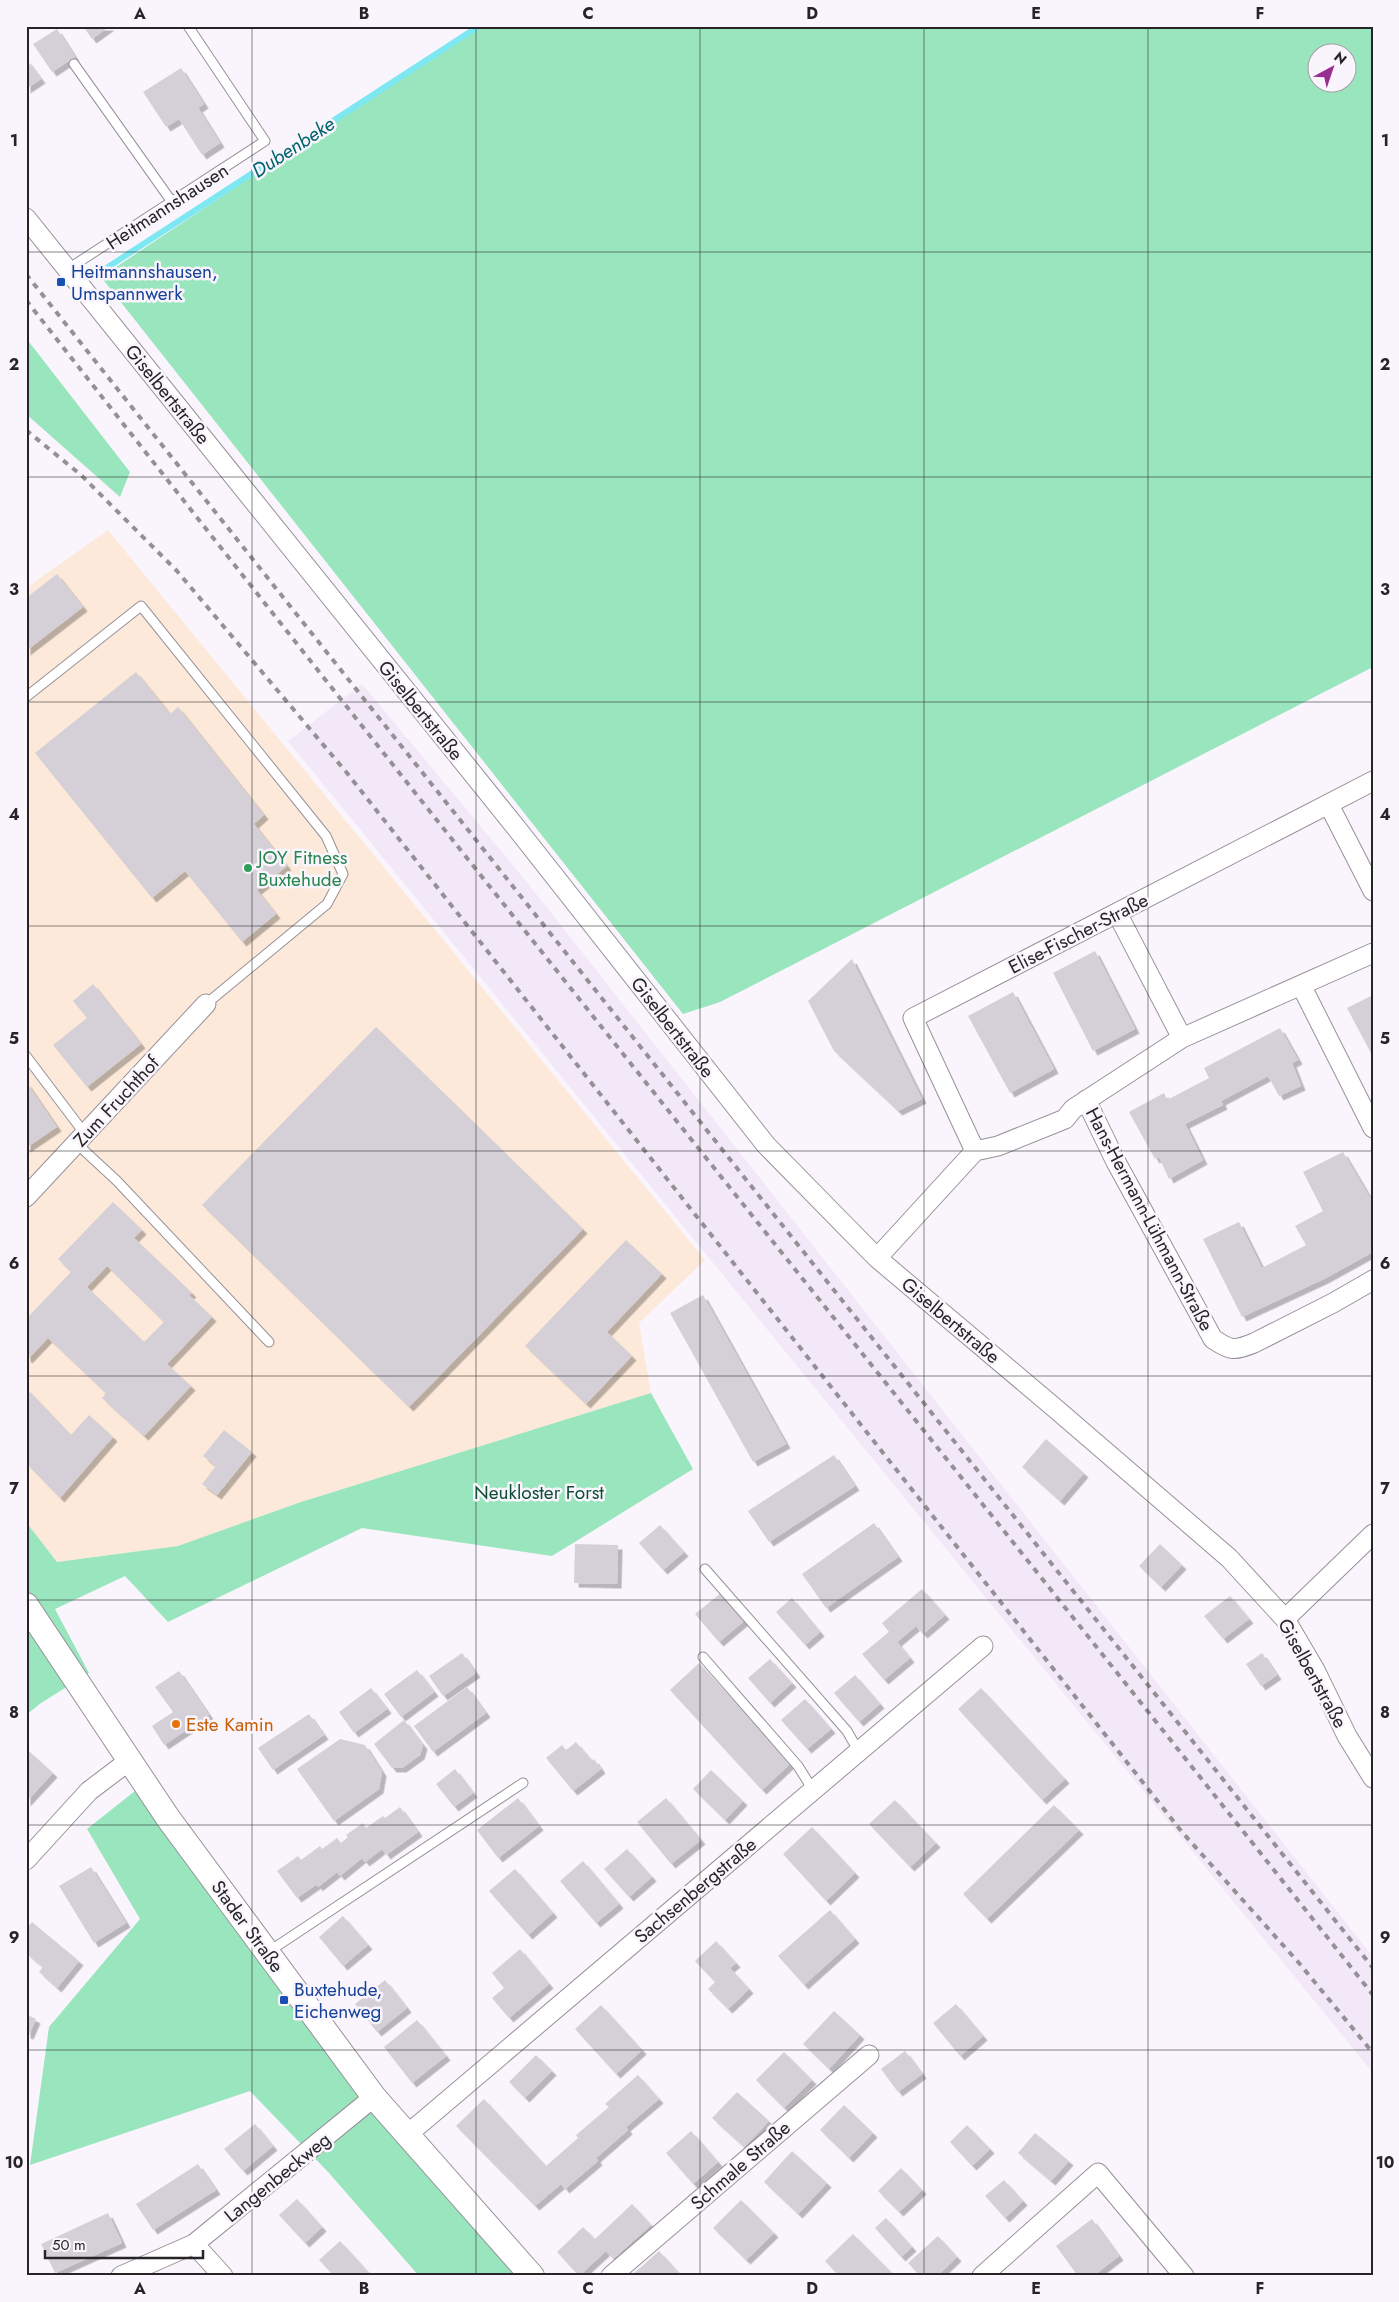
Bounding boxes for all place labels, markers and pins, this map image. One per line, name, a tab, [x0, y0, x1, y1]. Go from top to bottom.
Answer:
place label: Heitmannshausen, Umspannwerk	[71, 258, 218, 307]
marker: Heitmannshausen, Umspannwerk	[55, 276, 67, 288]
place label: JOY Fitness Buxtehude	[255, 844, 348, 893]
marker: JOY Fitness Buxtehude	[242, 862, 254, 874]
place label: Este Kamin	[186, 1711, 274, 1738]
marker: Este Kamin	[170, 1718, 182, 1730]
place label: Buxtehude, Eichenweg	[294, 1976, 382, 2025]
marker: Buxtehude, Eichenweg	[278, 1994, 290, 2006]

